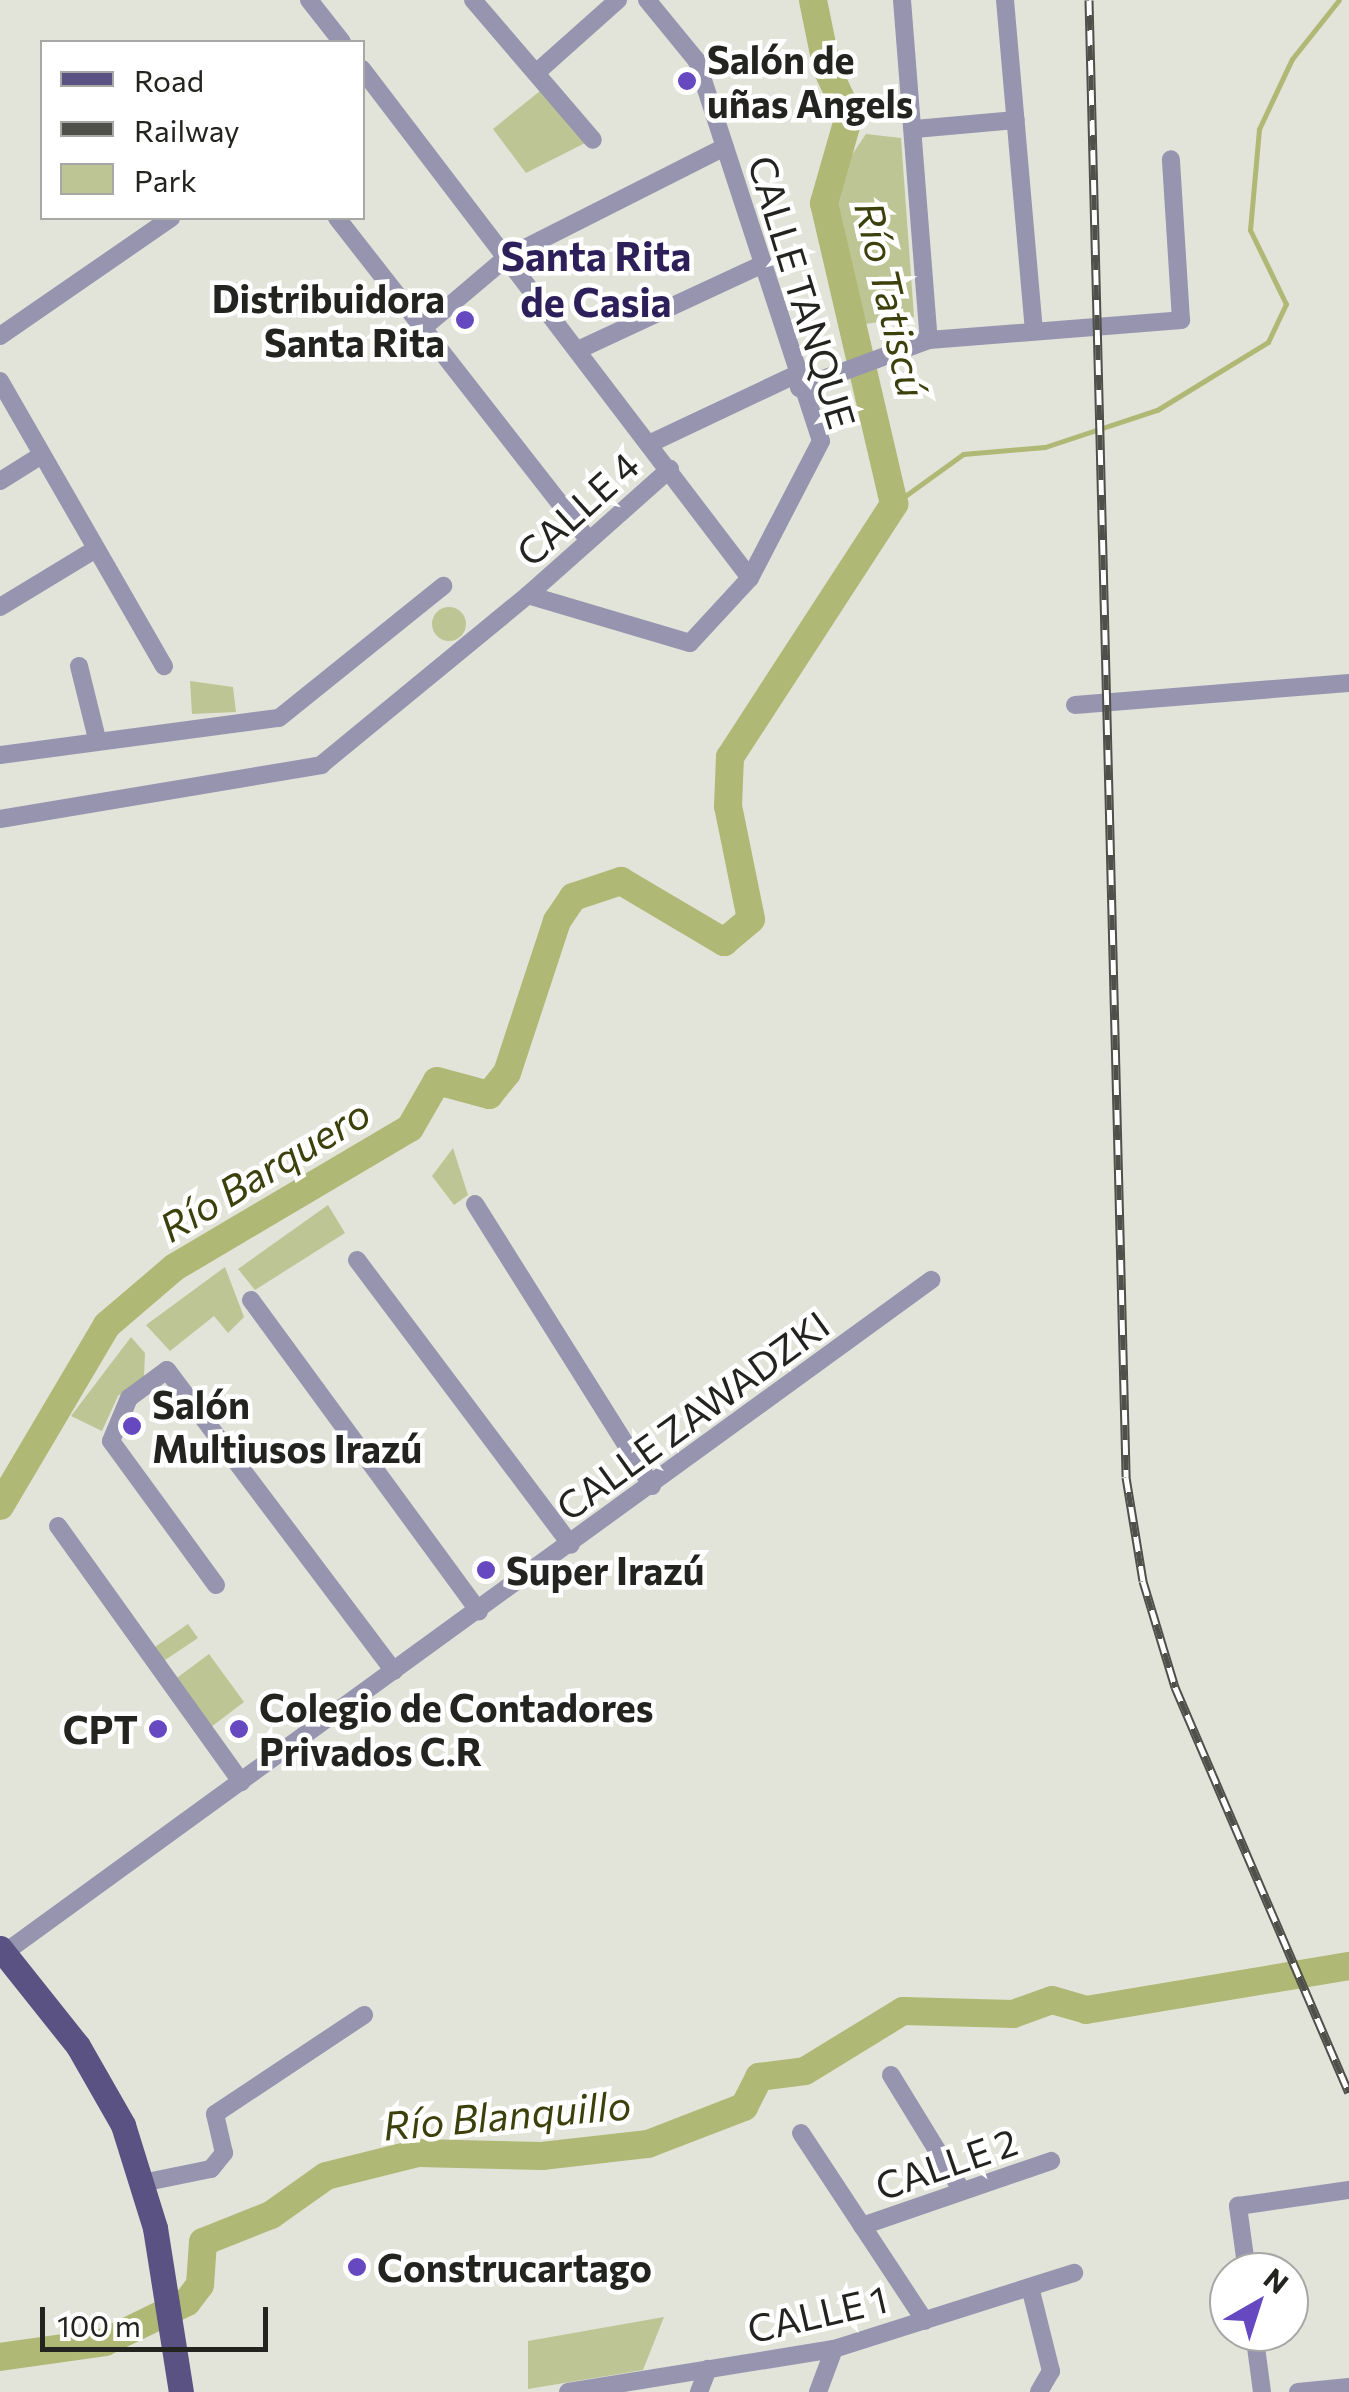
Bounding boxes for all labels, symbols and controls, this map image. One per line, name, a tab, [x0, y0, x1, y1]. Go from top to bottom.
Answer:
place label: Salón de uñas Angels	[707, 36, 914, 125]
legend	[40, 40, 365, 220]
text: Road	[134, 61, 204, 98]
marker: Salón de uñas Angels	[676, 70, 698, 92]
text: Railway	[134, 111, 240, 148]
street label: CALLE TANQUE	[740, 150, 866, 434]
text: Park	[134, 161, 197, 198]
water label: Río Tatiscú	[846, 197, 938, 401]
district label: Santa Rita de Casia	[501, 231, 691, 325]
place label: Distribuidora Santa Rita	[212, 275, 445, 364]
marker: Distribuidora Santa Rita	[454, 309, 476, 331]
street label: CALLE 4	[507, 441, 647, 575]
water label: Río Barquero	[150, 1087, 378, 1251]
street label: CALLE ZAWADZKI	[547, 1301, 837, 1529]
place label: Salón Multiusos Irazú	[152, 1381, 422, 1470]
marker: Salón Multiusos Irazú	[121, 1415, 143, 1437]
place label: Super Irazú	[506, 1547, 704, 1593]
marker: Super Irazú	[475, 1559, 497, 1581]
place label: Colegio de Contadores Privados C.R	[259, 1684, 654, 1774]
place label: CPT	[63, 1706, 138, 1752]
marker: CPT	[147, 1718, 169, 1740]
marker: Colegio de Contadores Privados C.R	[228, 1718, 250, 1740]
water label: Río Blanquillo	[381, 2079, 633, 2149]
street label: CALLE 2	[869, 2118, 1023, 2208]
place label: Construcartago	[377, 2244, 652, 2290]
north arrow	[1209, 2252, 1309, 2352]
marker: Construcartago	[346, 2256, 368, 2278]
text: N	[1258, 2260, 1295, 2300]
street label: CALLE 1	[743, 2275, 891, 2351]
scale bar	[45, 2287, 272, 2349]
text: 100 m	[57, 2306, 141, 2343]

